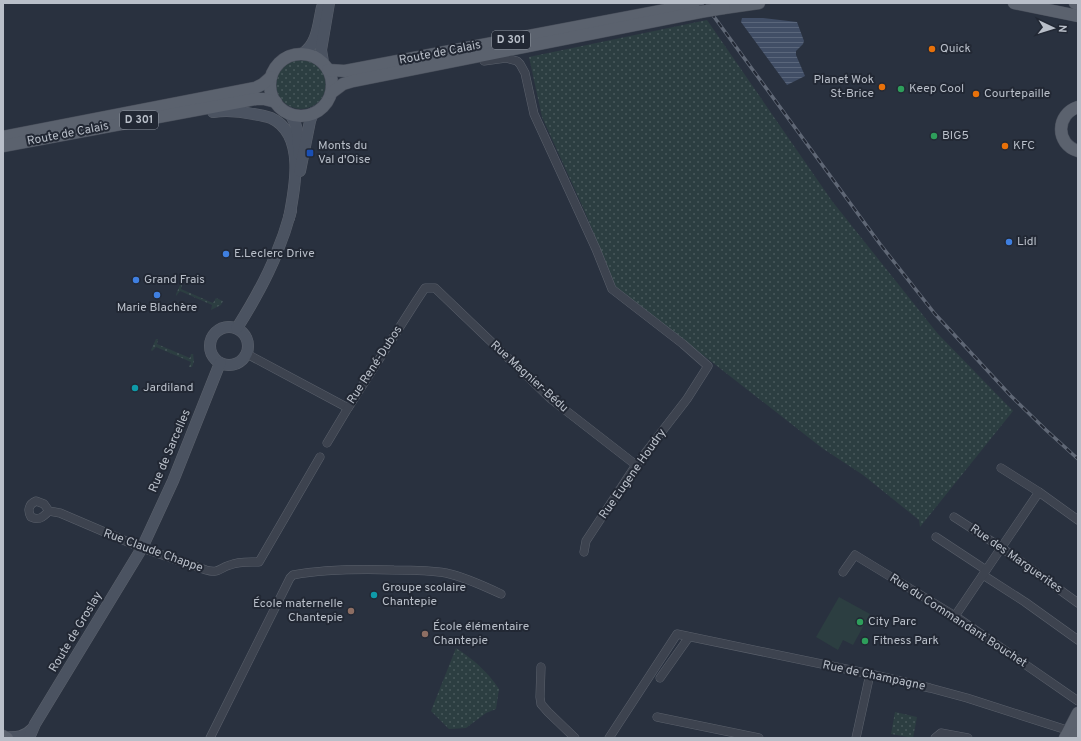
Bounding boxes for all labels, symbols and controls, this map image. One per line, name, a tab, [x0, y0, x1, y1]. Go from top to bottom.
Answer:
north arrow	[1033, 8, 1073, 48]
text: N	[1055, 24, 1069, 33]
road number: D 301	[492, 31, 530, 49]
street label: Route de Calais	[398, 37, 482, 69]
place label: Quick	[940, 41, 971, 57]
marker: Quick	[927, 44, 937, 54]
place label: Planet Wok St-Brice	[814, 72, 874, 102]
place label: Keep Cool	[909, 81, 964, 97]
marker: Planet Wok St-Brice	[877, 82, 887, 92]
marker: Keep Cool	[896, 84, 906, 94]
place label: Courtepaille	[984, 86, 1050, 102]
marker: Courtepaille	[971, 89, 981, 99]
road number: D 301	[120, 111, 158, 129]
street label: Route de Calais	[26, 118, 110, 150]
place label: BIG5	[942, 128, 969, 144]
marker: BIG5	[929, 131, 939, 141]
place label: Monts du Val d'Oise	[318, 138, 370, 168]
place label: KFC	[1013, 138, 1035, 154]
marker: KFC	[1000, 141, 1010, 151]
marker: Monts du Val d'Oise	[305, 148, 315, 158]
place label: Lidl	[1017, 234, 1037, 250]
marker: Lidl	[1004, 237, 1014, 247]
place label: E.Leclerc Drive	[234, 246, 315, 262]
marker: E.Leclerc Drive	[221, 249, 231, 259]
place label: Grand Frais	[144, 272, 205, 288]
marker: Grand Frais	[131, 275, 141, 285]
marker: Marie Blachère	[152, 290, 162, 300]
place label: Marie Blachère	[117, 300, 197, 316]
street label: Rue René-Dubos	[344, 323, 406, 407]
street label: Rue Magnier-Bédu	[487, 338, 571, 416]
place label: Jardiland	[143, 380, 193, 396]
marker: Jardiland	[130, 383, 140, 393]
street label: Rue de Sarcelles	[145, 407, 195, 495]
street label: Rue Eugene Houdry	[596, 426, 670, 522]
street label: Rue des Marguerites	[967, 521, 1065, 597]
street label: Rue Claude Chappe	[101, 526, 205, 576]
street label: Rue du Commandant Bouchet	[886, 570, 1030, 672]
place label: Groupe scolaire Chantepie	[382, 580, 466, 610]
street label: Route de Groslay	[46, 589, 106, 675]
marker: Groupe scolaire Chantepie	[369, 590, 379, 600]
place label: École maternelle Chantepie	[253, 596, 343, 626]
marker: École maternelle Chantepie	[346, 606, 356, 616]
place label: City Parc	[868, 614, 916, 630]
marker: City Parc	[855, 617, 865, 627]
place label: École élémentaire Chantepie	[433, 619, 529, 649]
marker: École élémentaire Chantepie	[420, 629, 430, 639]
place label: Fitness Park	[873, 633, 939, 649]
marker: Fitness Park	[860, 636, 870, 646]
street label: Rue de Champagne	[821, 657, 927, 695]

